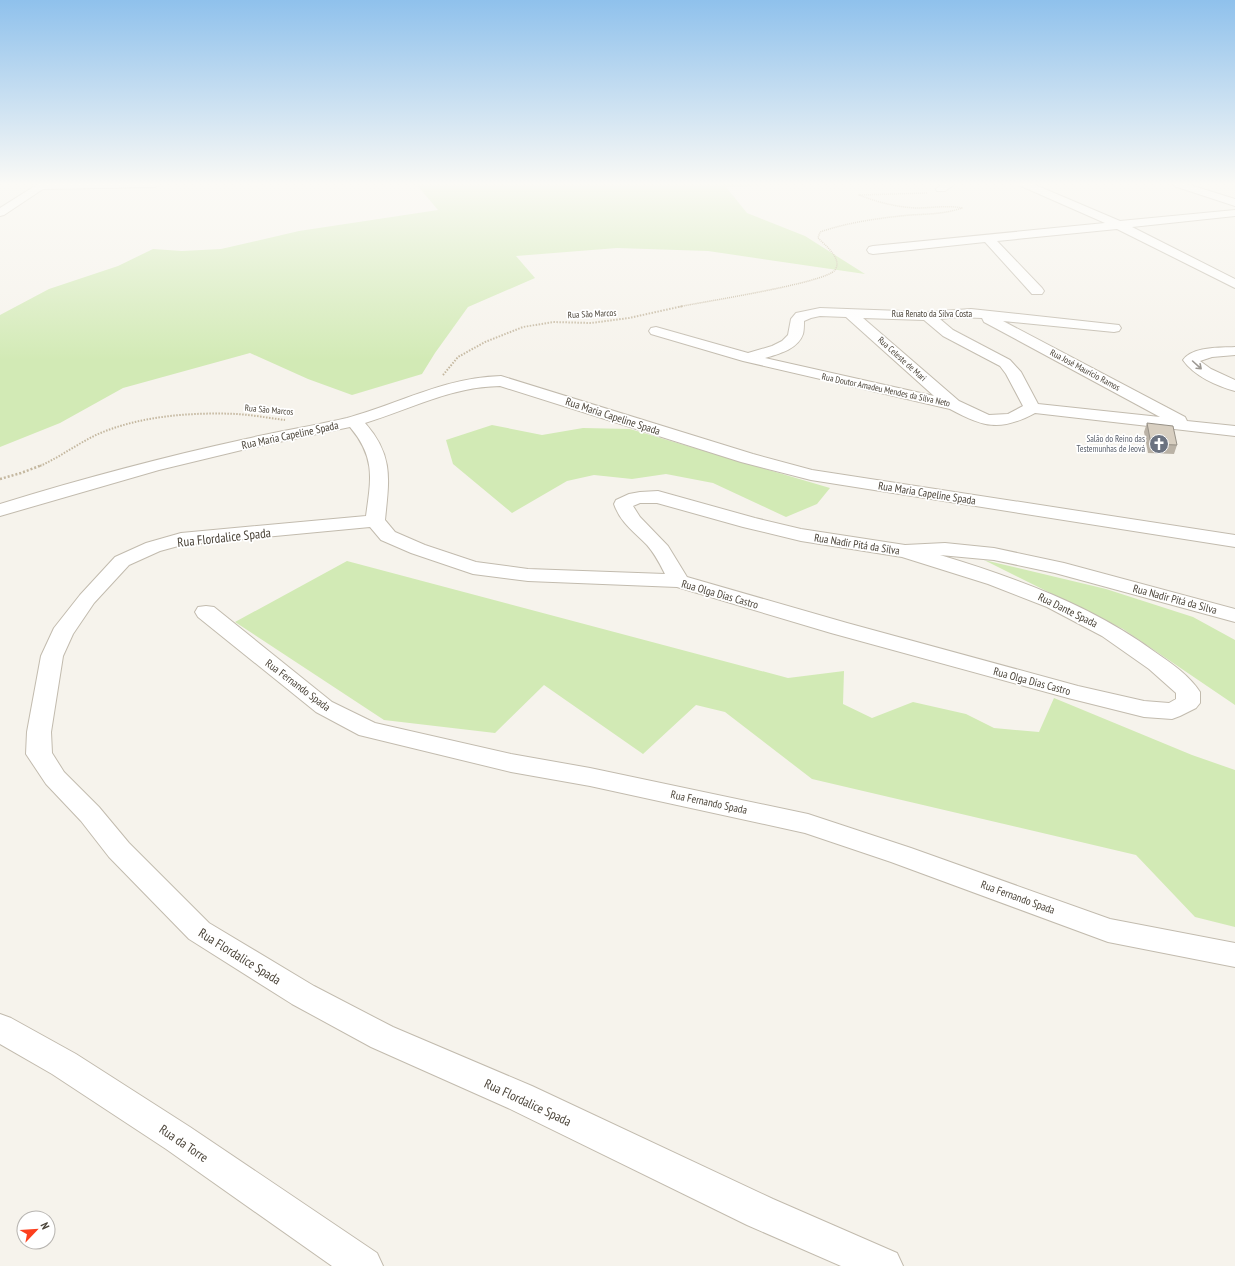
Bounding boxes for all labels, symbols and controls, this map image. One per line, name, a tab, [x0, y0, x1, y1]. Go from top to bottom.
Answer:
street label: Rua São Marcos	[567, 307, 617, 320]
street label: Rua Renato da Silva Costa	[892, 308, 973, 319]
street label: Rua Celeste de Mari	[876, 334, 929, 383]
street label: Rua José Maurício Ramos	[1048, 346, 1122, 393]
one-way arrow	[1192, 360, 1202, 369]
street label: Rua Doutor Amadeu Mendes da Silva Neto	[821, 371, 951, 409]
street label: Rua Maria Capeline Spada	[564, 394, 662, 438]
street label: Rua São Marcos	[244, 402, 294, 417]
street label: Rua Maria Capeline Spada	[240, 418, 340, 452]
place label: Salão do Reino das Testemunhas de Jeová	[1077, 433, 1145, 454]
church icon: Salão do Reino das Testemunhas de Jeová	[1148, 433, 1170, 455]
street label: Rua Maria Capeline Spada	[877, 478, 977, 508]
street label: Rua Flordalice Spada	[176, 524, 272, 551]
street label: Rua Nadir Pitá da Silva	[813, 530, 901, 558]
street label: Rua Olga Dias Castro	[680, 576, 760, 612]
street label: Rua Nadir Pitá da Silva	[1131, 581, 1219, 617]
street label: Rua Dante Spada	[1036, 590, 1100, 630]
street label: Rua Fernando Spada	[263, 656, 333, 714]
street label: Rua Olga Dias Castro	[992, 664, 1072, 698]
street label: Rua Fernando Spada	[669, 787, 749, 817]
street label: Rua Fernando Spada	[979, 877, 1057, 917]
street label: Rua Flordalice Spada	[195, 924, 284, 989]
street label: Rua Flordalice Spada	[482, 1075, 574, 1130]
street label: Rua da Torre	[156, 1121, 212, 1166]
north arrow	[16, 1210, 56, 1250]
text: N	[37, 1220, 53, 1231]

